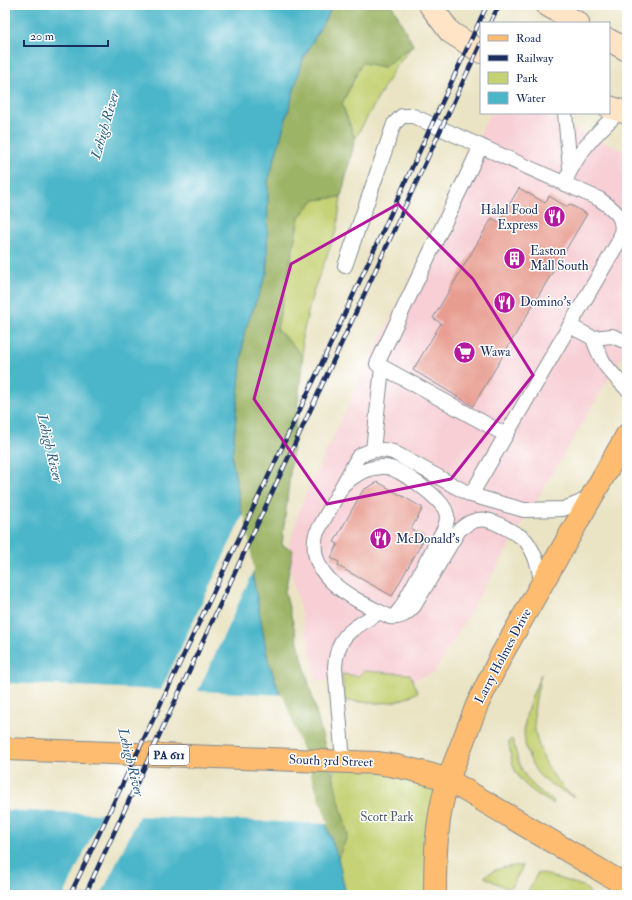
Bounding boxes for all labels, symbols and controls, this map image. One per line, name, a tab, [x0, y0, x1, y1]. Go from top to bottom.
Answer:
scale bar	[24, 22, 108, 48]
legend	[480, 22, 610, 114]
text: 20 m	[30, 29, 55, 44]
text: Road	[516, 31, 541, 46]
text: Railway	[516, 51, 554, 66]
text: Park	[516, 71, 538, 86]
water label: Lehigh River	[87, 88, 123, 162]
text: Water	[515, 91, 546, 106]
place label: Halal Food Express	[481, 202, 539, 234]
restaurant icon: Halal Food Express	[541, 204, 567, 230]
place label: Easton Mall South	[530, 243, 589, 274]
building icon: Easton Mall South	[502, 245, 528, 271]
restaurant icon: Domino's	[491, 289, 517, 315]
place label: Domino's	[520, 294, 571, 310]
supermarket icon: Wawa	[451, 339, 477, 365]
place label: Wawa	[479, 344, 511, 360]
water label: Lehigh River	[33, 411, 67, 485]
restaurant icon: McDonald's	[367, 526, 393, 552]
place label: McDonald's	[396, 531, 460, 547]
street label: Larry Holmes Drive	[471, 605, 536, 707]
water label: Lehigh River	[114, 725, 148, 799]
road number: PA 611	[149, 745, 189, 765]
street label: South 3rd Street	[289, 752, 373, 770]
park label: Scott Park	[360, 809, 415, 825]

